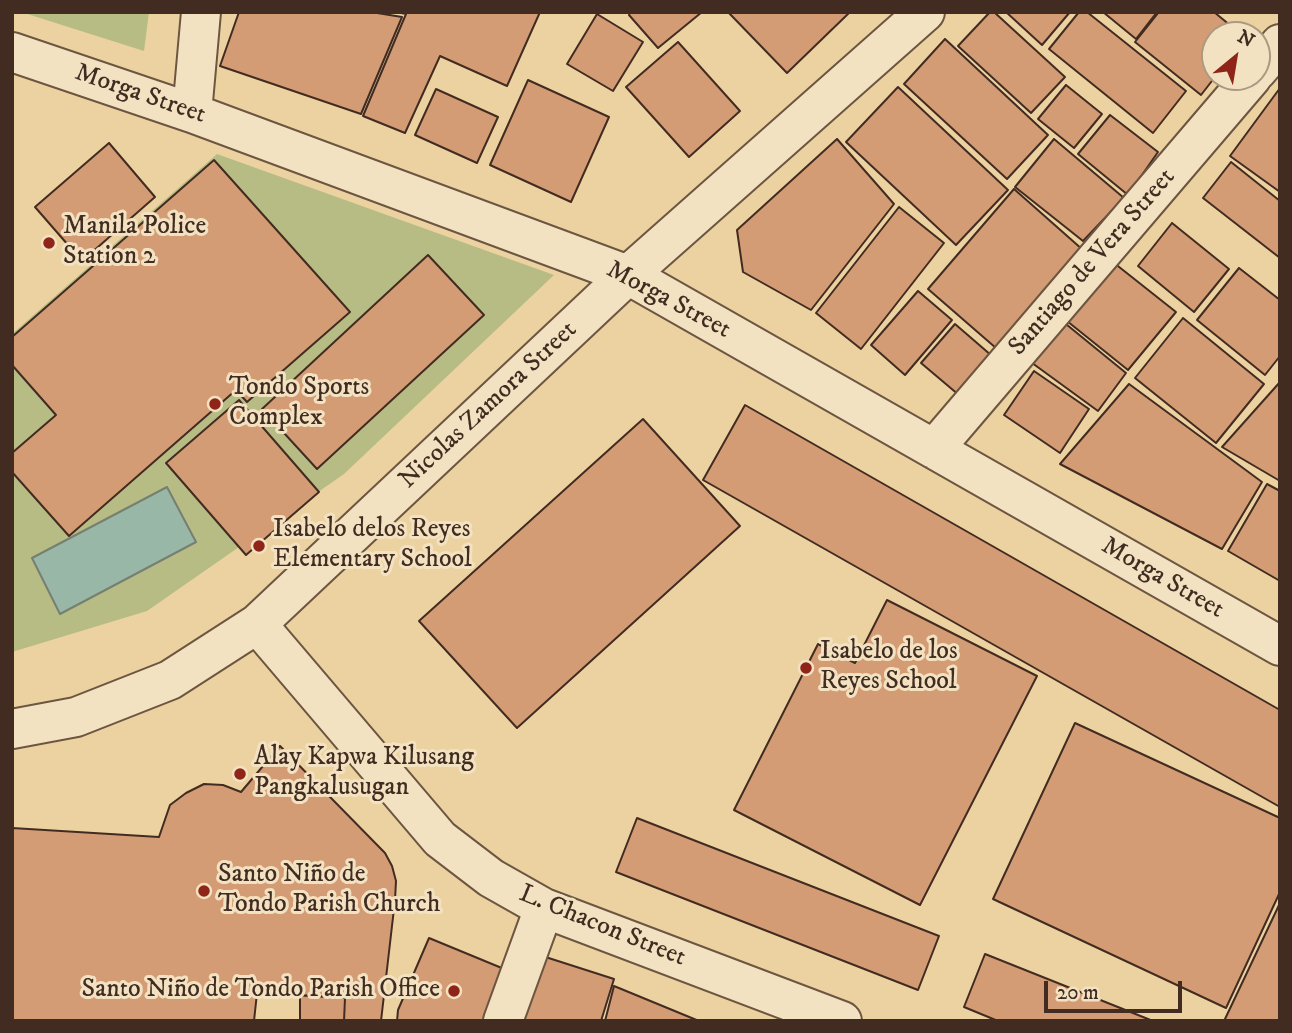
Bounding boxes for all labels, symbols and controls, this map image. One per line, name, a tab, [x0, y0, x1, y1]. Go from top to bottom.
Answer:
north arrow	[1201, 21, 1271, 91]
text: N	[1233, 25, 1258, 53]
street label: Morga Street	[70, 58, 210, 132]
street label: Santiago de Vera Street	[1003, 163, 1183, 363]
place label: Manila Police Station 2	[63, 212, 206, 274]
marker: Manila Police Station 2	[41, 235, 57, 251]
street label: Morga Street	[600, 255, 736, 347]
street label: Nicolas Zamora Street	[394, 316, 584, 496]
place label: Tondo Sports Complex	[229, 373, 369, 434]
marker: Tondo Sports Complex	[207, 396, 223, 412]
place label: Isabelo delos Reyes Elementary School	[273, 515, 472, 576]
street label: Morga Street	[1095, 531, 1229, 627]
marker: Isabelo delos Reyes Elementary School	[251, 538, 267, 554]
place label: Isabelo de los Reyes School	[820, 637, 958, 698]
marker: Isabelo de los Reyes School	[798, 660, 814, 676]
place label: Alay Kapwa Kilusang Pangkalusugan	[254, 743, 474, 804]
marker: Alay Kapwa Kilusang Pangkalusugan	[232, 766, 248, 782]
place label: Santo Niño de Tondo Parish Church	[218, 860, 440, 922]
street label: L. Chacon Street	[514, 879, 690, 975]
marker: Santo Niño de Tondo Parish Church	[196, 883, 212, 899]
scale bar	[1047, 967, 1185, 1011]
place label: Santo Niño de Tondo Parish Office	[82, 975, 440, 1007]
text: 20 m	[1057, 980, 1099, 1006]
marker: Santo Niño de Tondo Parish Office	[446, 983, 462, 999]

